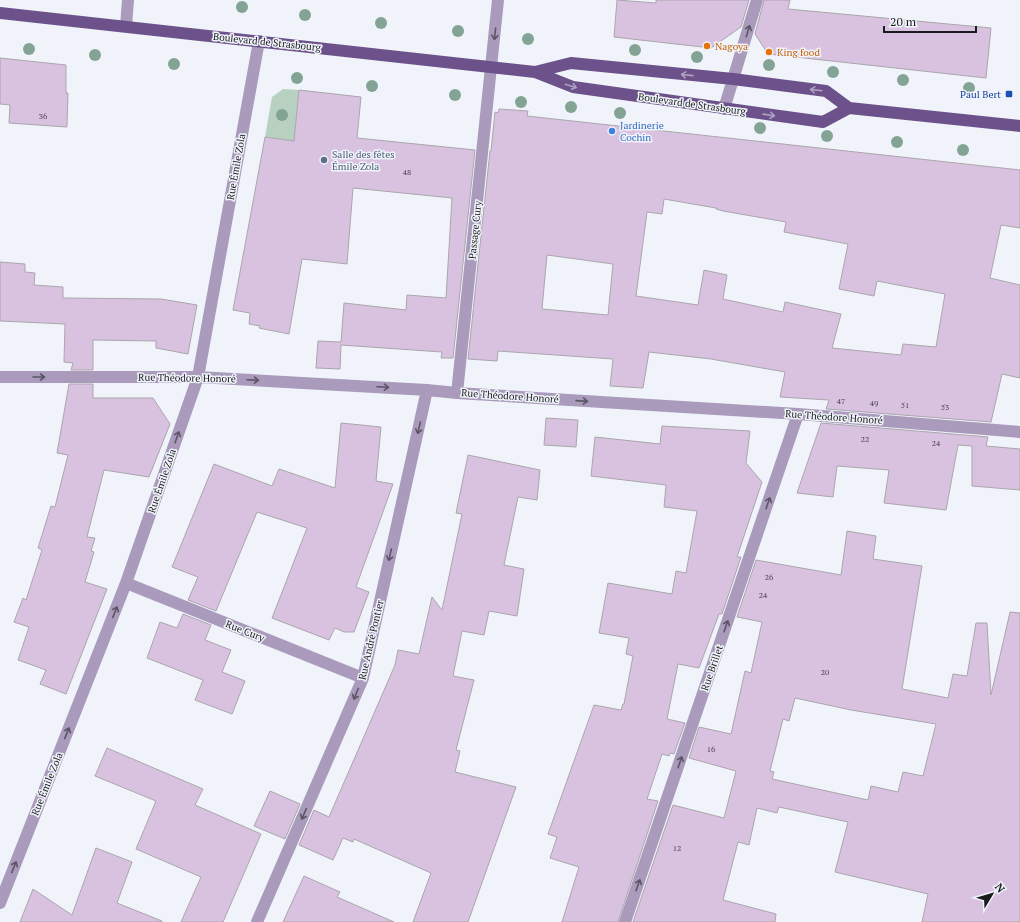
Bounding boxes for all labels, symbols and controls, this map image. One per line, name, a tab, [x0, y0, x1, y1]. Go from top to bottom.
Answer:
scale bar	[884, 8, 976, 34]
text: 20 m	[890, 14, 917, 29]
one-way arrow	[745, 25, 752, 38]
one-way arrow	[491, 27, 499, 40]
street label: Boulevard de Strasbourg	[212, 30, 322, 54]
place label: Nagoya	[715, 40, 748, 53]
marker: Nagoya	[702, 41, 712, 51]
place label: King food	[777, 46, 820, 59]
marker: King food	[764, 47, 774, 57]
one-way arrow	[681, 71, 694, 78]
one-way arrow	[565, 83, 578, 90]
one-way arrow	[810, 86, 823, 94]
place label: Paul Bert	[960, 88, 1001, 101]
marker: Paul Bert	[1004, 89, 1014, 99]
street label: Boulevard de Strasbourg	[637, 90, 747, 118]
house number: 36	[39, 111, 48, 121]
one-way arrow	[762, 111, 775, 119]
place label: Jardinerie Cochin	[620, 119, 664, 144]
marker: Jardinerie Cochin	[607, 126, 617, 136]
street label: Rue Émile Zola	[224, 133, 248, 201]
place label: Salle des fêtes Émile Zola	[332, 148, 395, 173]
marker: Salle des fêtes Émile Zola	[319, 155, 329, 165]
house number: 48	[403, 167, 411, 177]
street label: Passage Cury	[465, 199, 485, 260]
street label: Rue Théodore Honoré	[138, 371, 236, 385]
one-way arrow	[32, 373, 45, 381]
one-way arrow	[246, 376, 259, 383]
one-way arrow	[376, 384, 389, 391]
street label: Rue Théodore Honoré	[461, 386, 559, 406]
house number: 47	[837, 396, 845, 406]
one-way arrow	[575, 397, 588, 404]
house number: 49	[870, 398, 878, 408]
house number: 51	[901, 400, 909, 410]
house number: 53	[941, 402, 949, 412]
street label: Rue Théodore Honoré	[785, 407, 883, 427]
one-way arrow	[414, 421, 422, 434]
one-way arrow	[174, 431, 182, 443]
house number: 22	[861, 434, 869, 444]
house number: 24	[932, 438, 941, 448]
street label: Rue Émile Zola	[145, 447, 179, 515]
one-way arrow	[765, 496, 772, 509]
one-way arrow	[386, 548, 394, 561]
house number: 26	[765, 572, 774, 582]
house number: 24	[759, 590, 768, 600]
street label: Rue André Pontier	[355, 599, 387, 681]
one-way arrow	[111, 606, 119, 618]
street label: Rue Cury	[224, 617, 267, 645]
one-way arrow	[723, 619, 730, 632]
street label: Rue Brillet	[698, 643, 726, 692]
house number: 20	[821, 667, 829, 677]
one-way arrow	[352, 688, 359, 700]
one-way arrow	[64, 727, 72, 739]
house number: 16	[707, 744, 716, 754]
street label: Rue Émile Zola	[28, 751, 66, 817]
one-way arrow	[677, 756, 684, 769]
one-way arrow	[300, 807, 308, 819]
house number: 12	[673, 843, 681, 853]
one-way arrow	[11, 861, 19, 873]
north arrow	[972, 874, 1012, 914]
one-way arrow	[635, 879, 642, 892]
text: N	[992, 880, 1008, 896]

